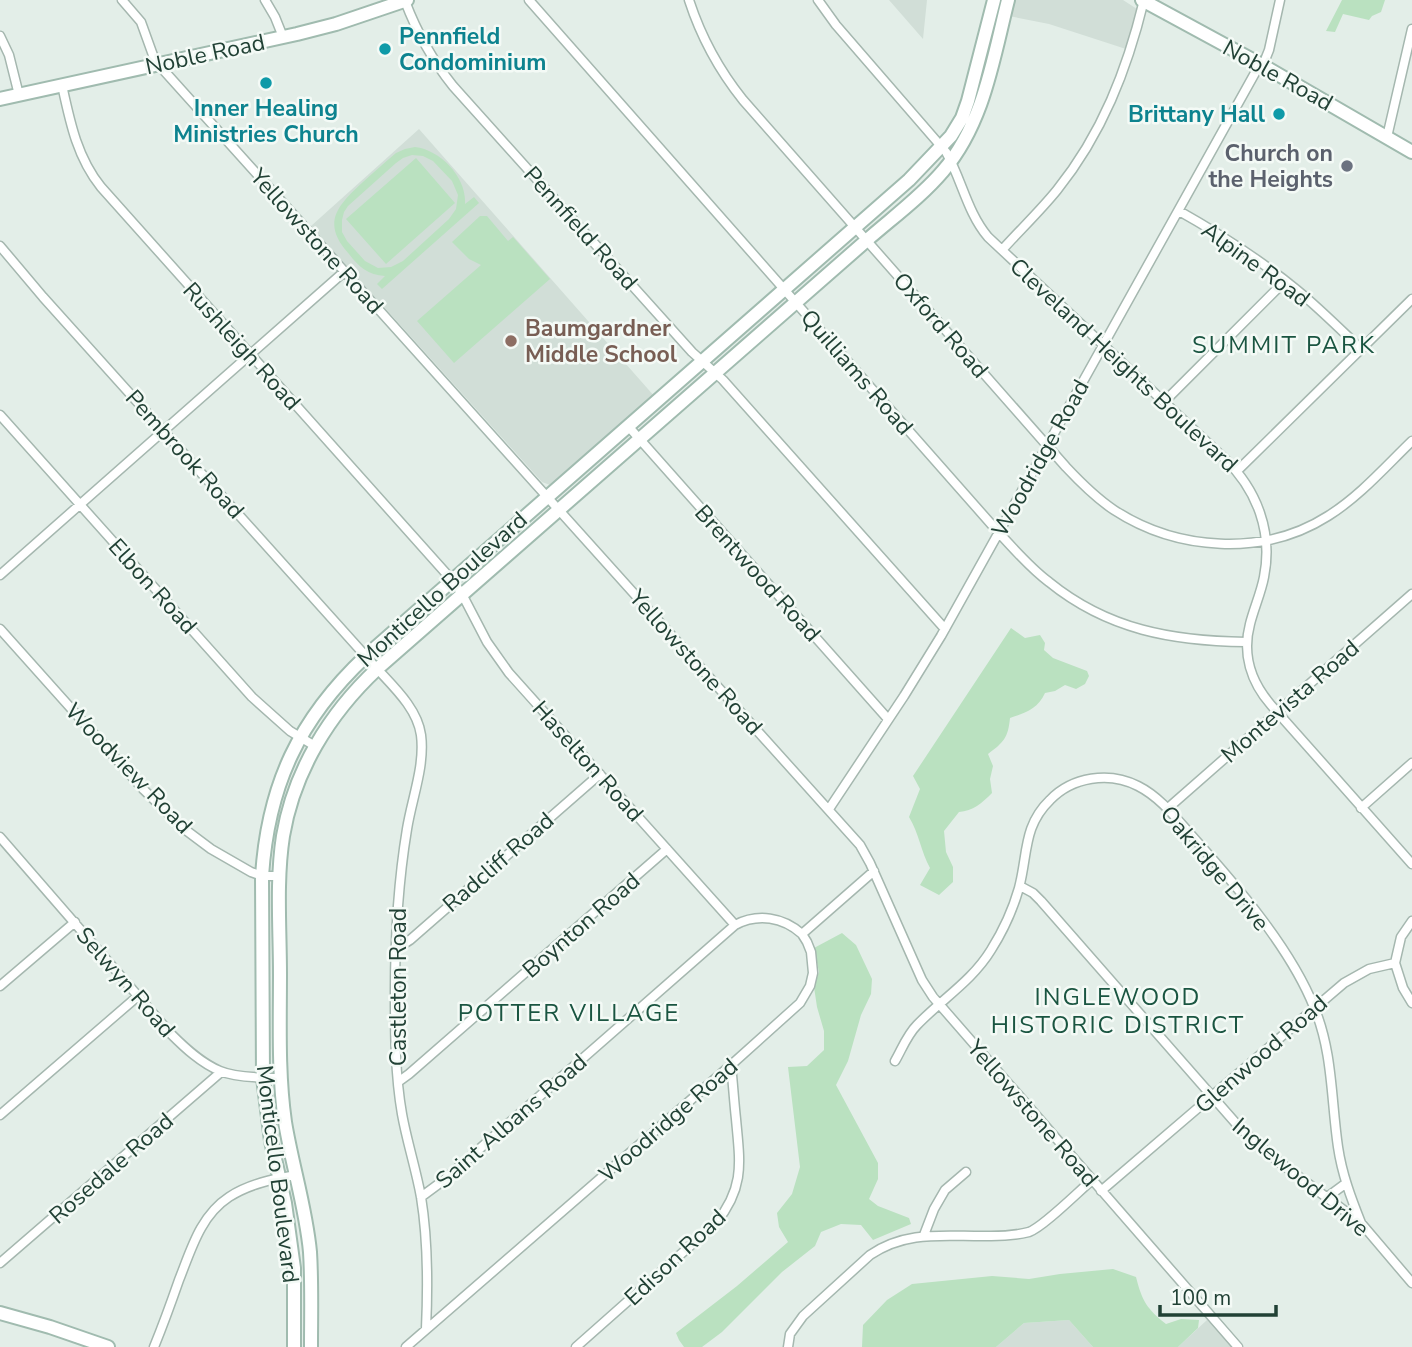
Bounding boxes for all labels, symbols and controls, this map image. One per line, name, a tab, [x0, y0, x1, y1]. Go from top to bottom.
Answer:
place label: Pennfield Condominium	[399, 21, 546, 78]
street label: Noble Road	[142, 27, 268, 82]
street label: Noble Road	[1217, 32, 1338, 118]
marker: Pennfield Condominium	[377, 41, 393, 57]
marker: Inner Healing Ministries Church	[258, 75, 274, 91]
place label: Inner Healing Ministries Church	[173, 93, 359, 150]
place label: Brittany Hall	[1128, 99, 1266, 130]
marker: Brittany Hall	[1271, 106, 1287, 122]
place label: Church on the Heights	[1209, 138, 1333, 195]
marker: Church on the Heights	[1339, 158, 1355, 174]
street label: Pennfield Road	[517, 160, 645, 297]
street label: Yellowstone Road	[242, 161, 390, 321]
street label: Alpine Road	[1195, 215, 1316, 314]
street label: Cleveland Heights Boulevard	[1003, 251, 1244, 480]
street label: Oxford Road	[886, 266, 995, 385]
street label: Rushleigh Road	[176, 276, 308, 417]
street label: Quilliams Road	[793, 303, 920, 442]
place label: Baumgardner Middle School	[525, 313, 678, 370]
district label: SUMMIT PARK	[1192, 329, 1376, 361]
marker: Baumgardner Middle School	[503, 333, 519, 349]
street label: Woodridge Road	[984, 374, 1096, 542]
street label: Pembrook Road	[118, 383, 251, 526]
street label: Brentwood Road	[688, 498, 828, 649]
street label: Monticello Boulevard	[351, 505, 534, 674]
street label: Elbon Road	[101, 532, 204, 641]
street label: Yellowstone Road	[621, 582, 769, 742]
street label: Montevista Road	[1215, 633, 1366, 770]
street label: Haselton Road	[525, 694, 650, 828]
street label: Woodview Road	[58, 696, 199, 841]
street label: Oakridge Drive	[1153, 799, 1276, 937]
street label: Radcliff Road	[436, 805, 561, 919]
street label: Boynton Road	[516, 866, 647, 985]
street label: Castleton Road	[383, 908, 414, 1066]
street label: Selwyn Road	[69, 920, 182, 1044]
district label: INGLEWOOD HISTORIC DISTRICT	[991, 981, 1245, 1041]
street label: Glenwood Road	[1188, 988, 1334, 1121]
district label: POTTER VILLAGE	[458, 997, 680, 1029]
street label: Yellowstone Road	[959, 1032, 1105, 1194]
street label: Saint Albans Road	[429, 1047, 594, 1196]
street label: Woodridge Road	[592, 1051, 745, 1190]
street label: Monticello Boulevard	[249, 1063, 306, 1285]
street label: Rosedale Road	[43, 1106, 180, 1231]
street label: Inglewood Drive	[1226, 1111, 1376, 1244]
street label: Edison Road	[618, 1202, 733, 1312]
scale bar	[1160, 1274, 1276, 1318]
text: 100 m	[1170, 1284, 1231, 1312]

